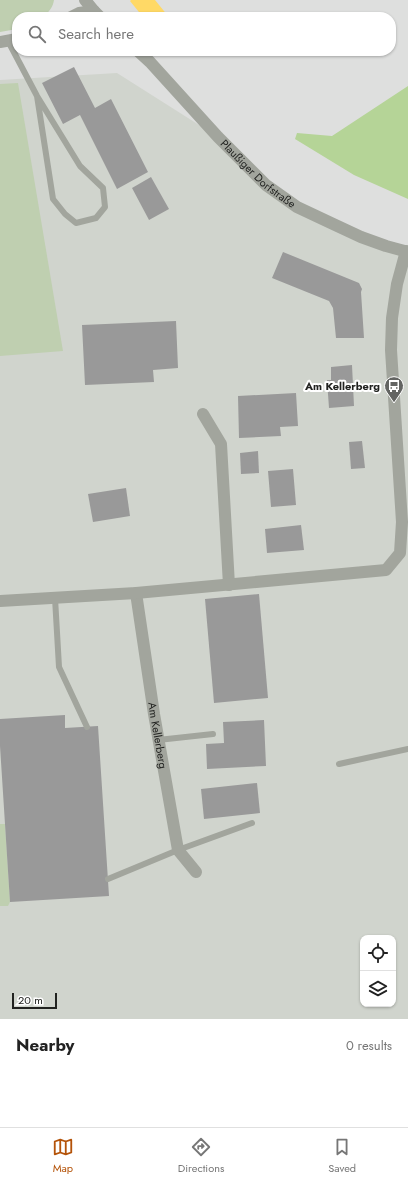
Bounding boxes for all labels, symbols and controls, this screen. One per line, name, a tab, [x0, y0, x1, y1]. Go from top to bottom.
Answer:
search box	[12, 12, 396, 56]
icon: search	[26, 23, 48, 45]
text: Search here	[58, 23, 134, 45]
street label: Plaußiger Dorfstraße	[217, 136, 299, 212]
bus stop icon: Am Kellerberg	[383, 375, 405, 403]
place label: Am Kellerberg	[304, 378, 380, 394]
street label: Am Kellerberg	[144, 701, 171, 770]
map controls	[360, 935, 396, 1007]
button: locate	[360, 935, 396, 971]
button: layers	[360, 971, 396, 1007]
scale bar	[12, 991, 57, 1010]
text: 20 m	[18, 992, 43, 1008]
text: Nearby	[16, 1033, 74, 1057]
text: 0 results	[346, 1036, 392, 1055]
tab: Map	[52, 1136, 74, 1176]
tab: Directions	[178, 1136, 224, 1176]
tab: Saved	[328, 1136, 356, 1176]

